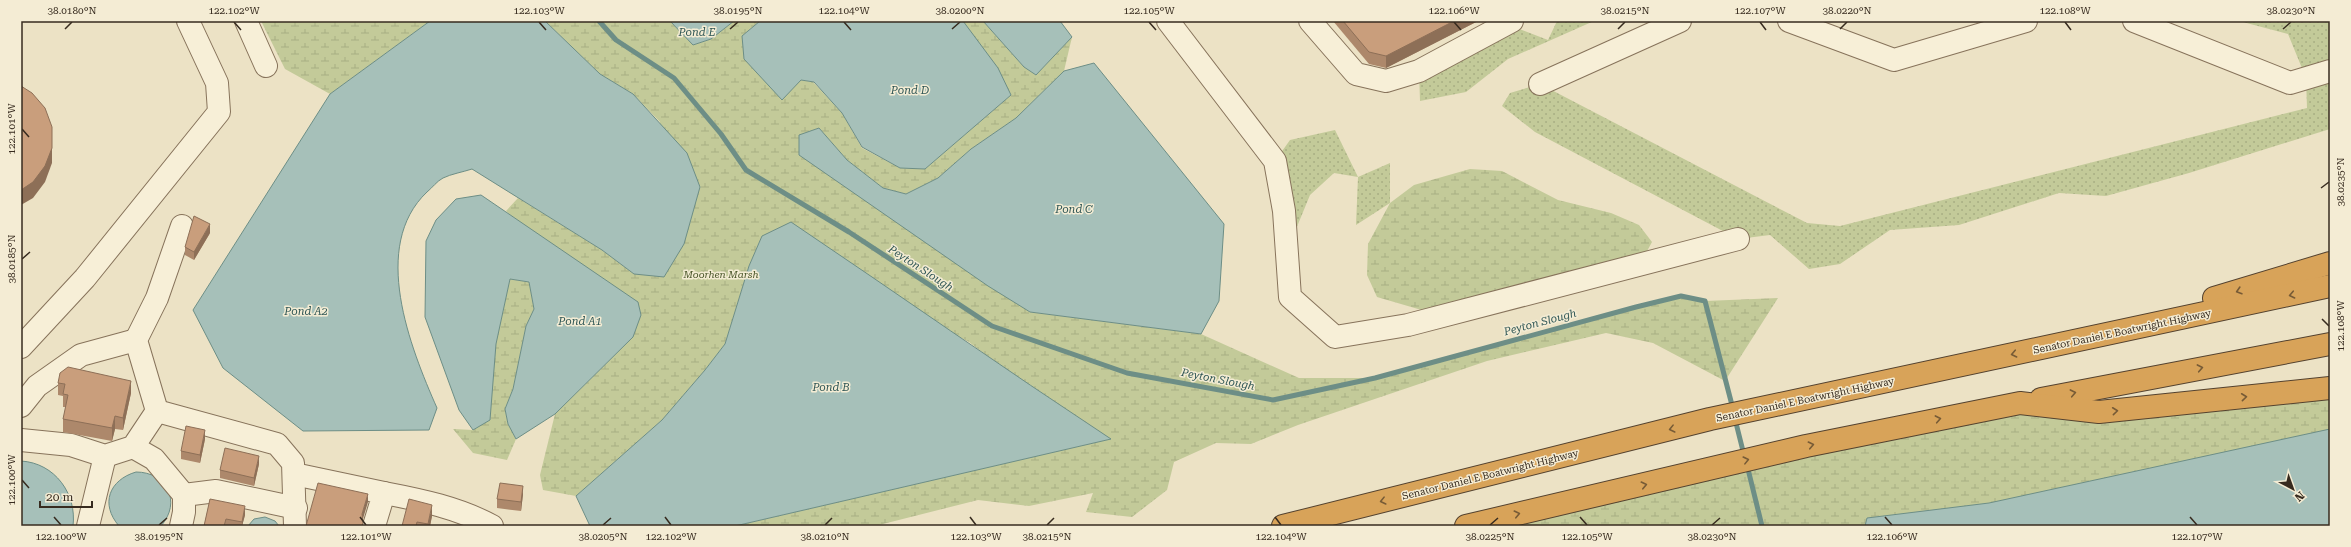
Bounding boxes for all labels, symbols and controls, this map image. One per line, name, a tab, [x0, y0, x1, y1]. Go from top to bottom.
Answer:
text: 38.0180°N	[47, 5, 97, 16]
text: 122.102°W	[208, 5, 260, 16]
text: 122.103°W	[513, 5, 565, 16]
text: 38.0195°N	[713, 5, 763, 16]
text: 122.104°W	[818, 5, 870, 16]
text: 38.0200°N	[935, 5, 985, 16]
text: 122.105°W	[1123, 5, 1175, 16]
text: 122.106°W	[1428, 5, 1480, 16]
text: 38.0215°N	[1600, 5, 1650, 16]
text: 122.107°W	[1734, 5, 1786, 16]
text: 38.0220°N	[1822, 5, 1872, 16]
text: 122.108°W	[2039, 5, 2091, 16]
text: 38.0230°N	[2266, 5, 2316, 16]
water label: Pond E	[678, 26, 715, 39]
water label: Pond D	[890, 84, 930, 97]
text: 122.101°W	[6, 103, 17, 155]
text: 38.0235°N	[2335, 157, 2346, 207]
water label: Pond C	[1054, 203, 1093, 216]
text: 38.0185°N	[6, 234, 17, 284]
water label: Peyton Slough	[885, 242, 956, 294]
park label: Moorhen Marsh	[683, 269, 759, 280]
one-way arrow	[2236, 286, 2243, 295]
one-way arrow	[2289, 290, 2295, 298]
text: 122.108°W	[2335, 300, 2346, 352]
water label: Pond A2	[283, 305, 328, 318]
water label: Peyton Slough	[1501, 306, 1578, 339]
street label: Senator Daniel E Boatwright Highway	[2032, 307, 2212, 356]
water label: Pond A1	[557, 315, 602, 328]
one-way arrow	[2011, 349, 2017, 357]
one-way arrow	[2197, 365, 2203, 373]
water label: Peyton Slough	[1179, 366, 1256, 393]
street label: Senator Daniel E Boatwright Highway	[1715, 375, 1895, 424]
water label: Pond B	[811, 381, 850, 394]
one-way arrow	[2069, 389, 2076, 397]
one-way arrow	[2241, 393, 2247, 402]
one-way arrow	[2112, 406, 2118, 415]
one-way arrow	[1935, 416, 1942, 424]
one-way arrow	[1669, 424, 1676, 433]
one-way arrow	[1808, 442, 1814, 450]
street label: Senator Daniel E Boatwright Highway	[1401, 447, 1580, 502]
text: 122.100°W	[6, 454, 17, 506]
one-way arrow	[1742, 457, 1749, 465]
north arrow	[2273, 469, 2313, 509]
one-way arrow	[1641, 481, 1647, 489]
scale bar	[40, 483, 92, 509]
text: N	[2291, 488, 2307, 504]
text: 20 m	[46, 490, 73, 504]
one-way arrow	[1380, 496, 1387, 505]
one-way arrow	[1514, 511, 1520, 519]
text: 122.100°W	[35, 531, 87, 542]
text: 38.0195°N	[134, 531, 184, 542]
text: 122.101°W	[340, 531, 392, 542]
text: 38.0205°N	[578, 531, 628, 542]
text: 122.102°W	[645, 531, 697, 542]
text: 38.0210°N	[800, 531, 850, 542]
text: 122.103°W	[950, 531, 1002, 542]
text: 38.0215°N	[1022, 531, 1072, 542]
text: 122.104°W	[1255, 531, 1307, 542]
text: 38.0225°N	[1465, 531, 1515, 542]
text: 122.105°W	[1561, 531, 1613, 542]
text: 38.0230°N	[1687, 531, 1737, 542]
text: 122.106°W	[1866, 531, 1918, 542]
text: 122.107°W	[2171, 531, 2223, 542]

